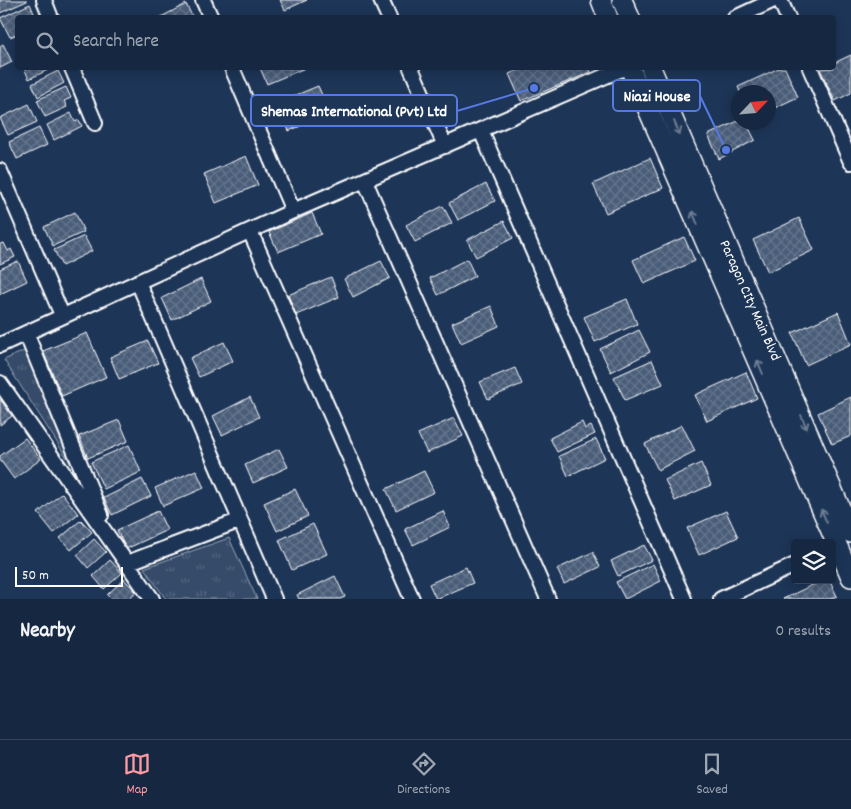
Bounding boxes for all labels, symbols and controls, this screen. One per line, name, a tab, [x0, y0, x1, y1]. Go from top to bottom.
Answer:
search box	[15, 15, 836, 70]
icon: search	[33, 29, 61, 57]
text: Search here	[73, 29, 159, 56]
callout: Niazi House	[613, 80, 700, 111]
north arrow	[731, 85, 776, 130]
text: Niazi House	[624, 86, 691, 109]
callout: Shemas International (Pvt) Ltd	[251, 95, 457, 126]
text: Shemas International (Pvt) Ltd	[261, 101, 447, 124]
one-way arrow	[673, 121, 682, 136]
one-way arrow	[690, 211, 699, 226]
street label: Paragon CIty Main Blvd	[713, 237, 786, 365]
one-way arrow	[754, 360, 764, 375]
one-way arrow	[799, 414, 809, 429]
one-way arrow	[819, 509, 829, 524]
map controls	[791, 539, 836, 584]
button: layers	[791, 539, 836, 584]
scale bar	[15, 564, 122, 587]
text: 50 m	[22, 566, 49, 586]
text: Nearby	[20, 617, 75, 647]
text: 0 results	[776, 620, 831, 643]
tab: Map	[123, 750, 151, 800]
tab: Directions	[397, 750, 450, 800]
tab: Saved	[697, 750, 728, 800]

